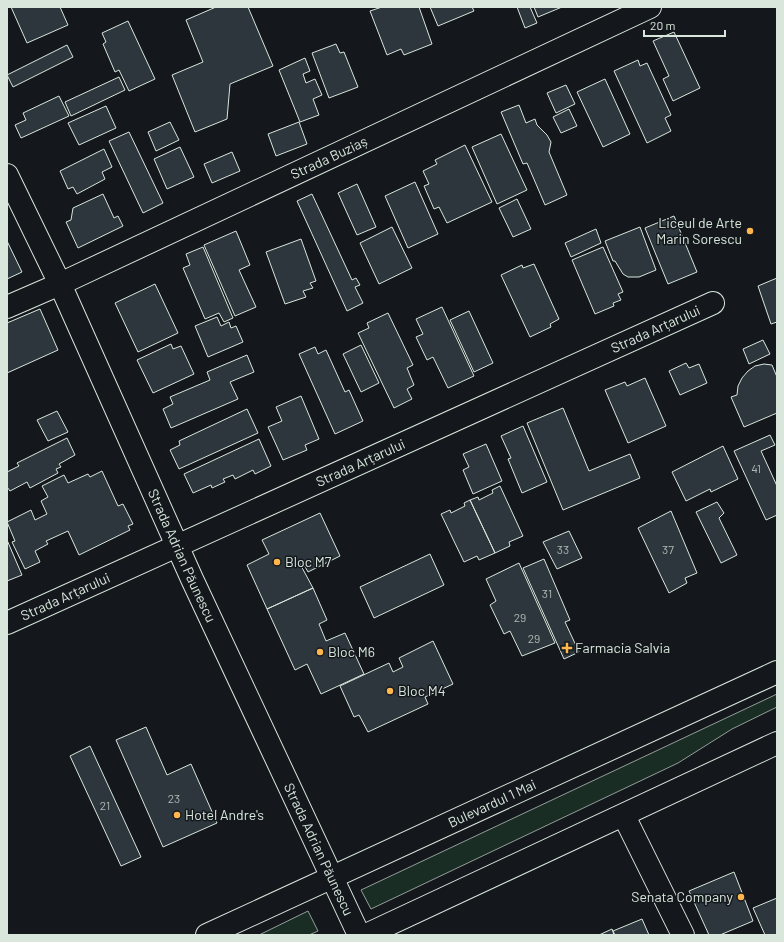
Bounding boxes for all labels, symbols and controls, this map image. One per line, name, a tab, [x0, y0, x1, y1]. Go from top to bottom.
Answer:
scale bar	[644, 12, 725, 38]
text: 20 m	[650, 18, 676, 32]
street label: Strada Buziaș	[288, 132, 370, 183]
place label: Liceul de Arte Marin Sorescu	[656, 214, 742, 247]
marker: Liceul de Arte Marin Sorescu	[745, 226, 755, 236]
street label: Strada Arțarului	[608, 301, 703, 356]
street label: Strada Arțarului	[313, 435, 407, 490]
house number: 41	[751, 461, 761, 475]
street label: Strada Adrian Păunescu	[145, 486, 220, 625]
house number: 33	[557, 542, 569, 556]
house number: 37	[662, 542, 674, 556]
place label: Bloc M7	[285, 553, 332, 570]
marker: Bloc M7	[272, 557, 282, 567]
street label: Strada Arțarului	[18, 569, 112, 624]
house number: 31	[542, 586, 552, 600]
house number: 29	[514, 610, 526, 624]
house number: 29	[528, 631, 540, 645]
place label: Farmacia Salvia	[575, 639, 670, 656]
place label: Bloc M6	[328, 643, 375, 660]
marker: Farmacia Salvia	[562, 643, 572, 653]
marker: Bloc M6	[315, 647, 325, 657]
place label: Bloc M4	[398, 682, 445, 699]
marker: Bloc M4	[385, 686, 395, 696]
street label: Bulevardul 1 Mai	[445, 775, 539, 831]
street label: Strada Adrian Păunescu	[281, 780, 358, 918]
house number: 23	[168, 791, 180, 805]
house number: 21	[100, 798, 110, 812]
place label: Hotel Andre's	[185, 806, 264, 823]
marker: Hotel Andre's	[172, 810, 182, 820]
place label: Senata Company	[631, 888, 734, 905]
marker: Senata Company	[736, 892, 746, 902]

